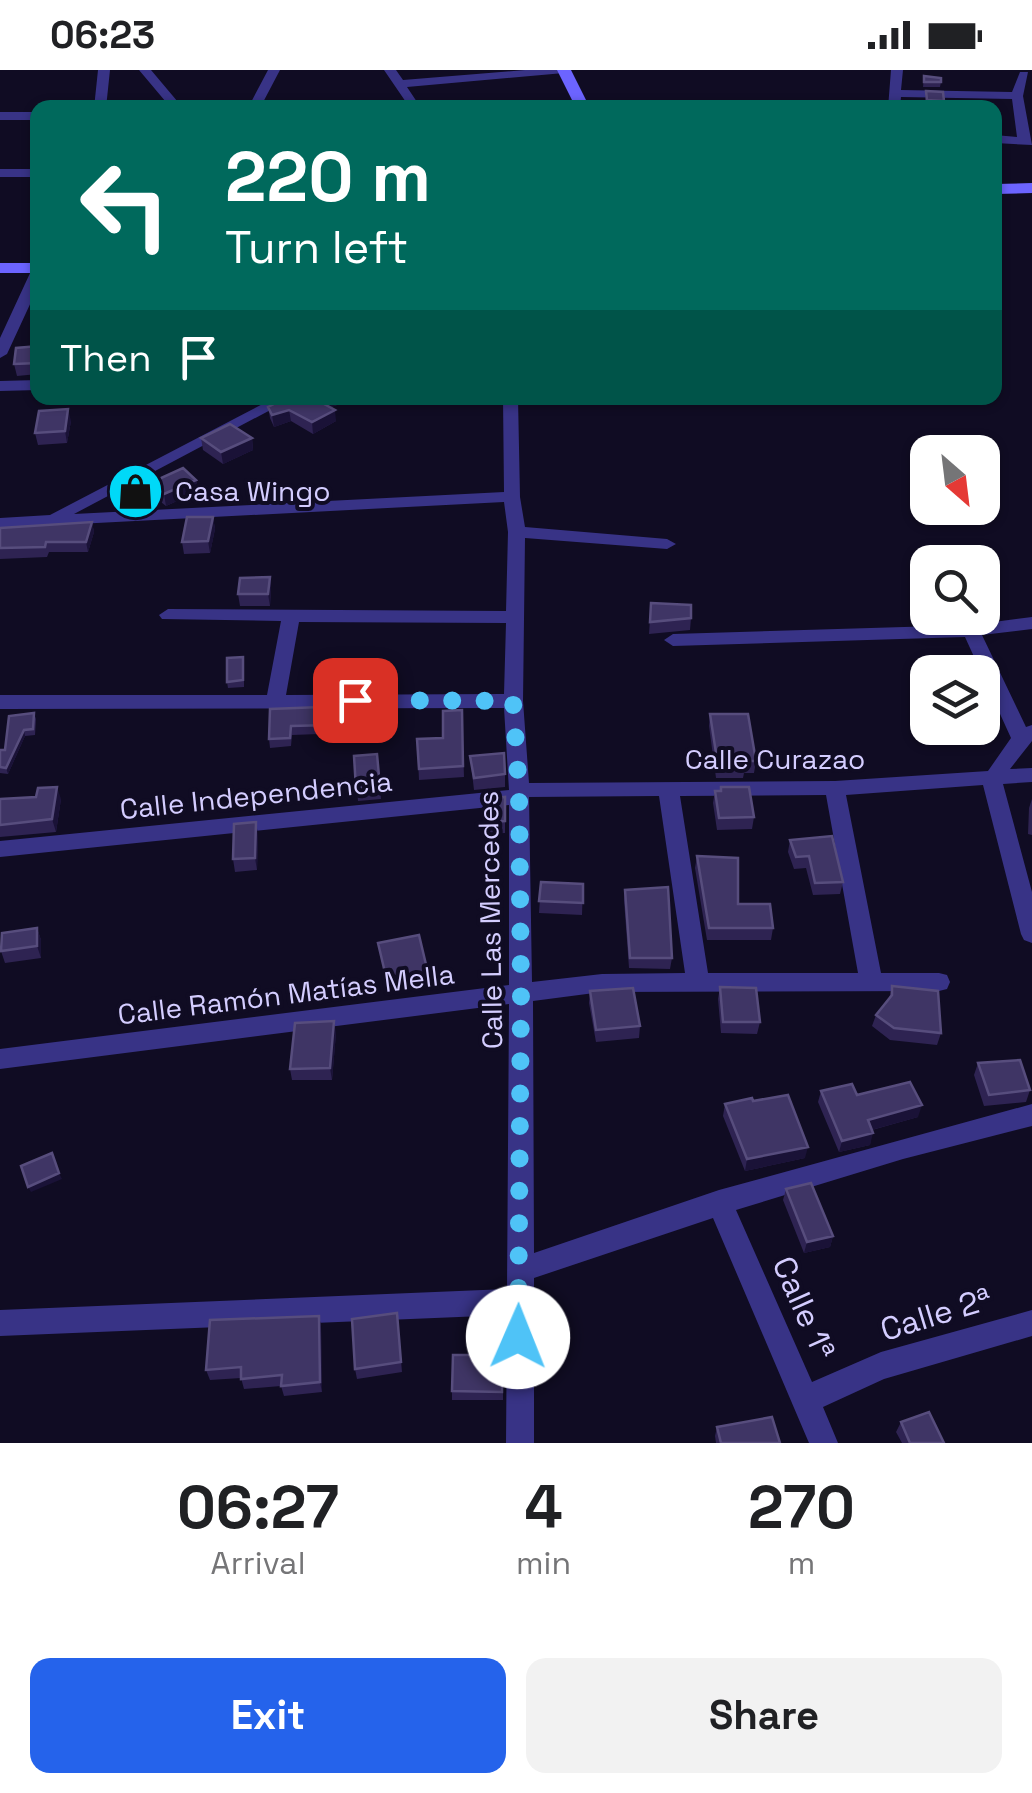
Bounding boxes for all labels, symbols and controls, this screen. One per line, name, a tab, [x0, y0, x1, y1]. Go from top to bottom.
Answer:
text: 06:23	[50, 11, 155, 59]
text: 220 m	[225, 132, 431, 221]
icon: left	[60, 140, 190, 270]
text: Turn left	[225, 219, 408, 276]
icon: arrive	[171, 330, 226, 385]
text: Then	[60, 334, 151, 382]
north arrow	[910, 435, 1000, 525]
map controls	[910, 435, 1000, 745]
shop icon: Casa Wingo	[106, 461, 166, 521]
place label: Casa Wingo	[175, 473, 331, 509]
button: search	[910, 545, 1000, 635]
button: layers	[910, 655, 1000, 745]
pin	[313, 658, 398, 743]
icon: arrive	[328, 673, 383, 728]
street label: Calle Curazao	[685, 741, 865, 777]
street label: Calle Independencia	[118, 763, 394, 827]
street label: Calle Las Mercedes	[470, 791, 510, 1049]
street label: Calle Ramón Matías Mella	[116, 955, 456, 1033]
street label: Calle 1ª	[764, 1250, 844, 1366]
street label: Calle 2ª	[875, 1278, 997, 1350]
position arrow	[466, 1285, 570, 1389]
text: 06:27	[177, 1469, 339, 1546]
text: 4	[525, 1469, 563, 1546]
text: 270	[748, 1469, 855, 1546]
text: Arrival	[210, 1543, 306, 1583]
text: min	[516, 1543, 571, 1583]
text: m	[788, 1543, 815, 1583]
button: Exit	[30, 1658, 506, 1773]
button: Share	[526, 1658, 1002, 1773]

